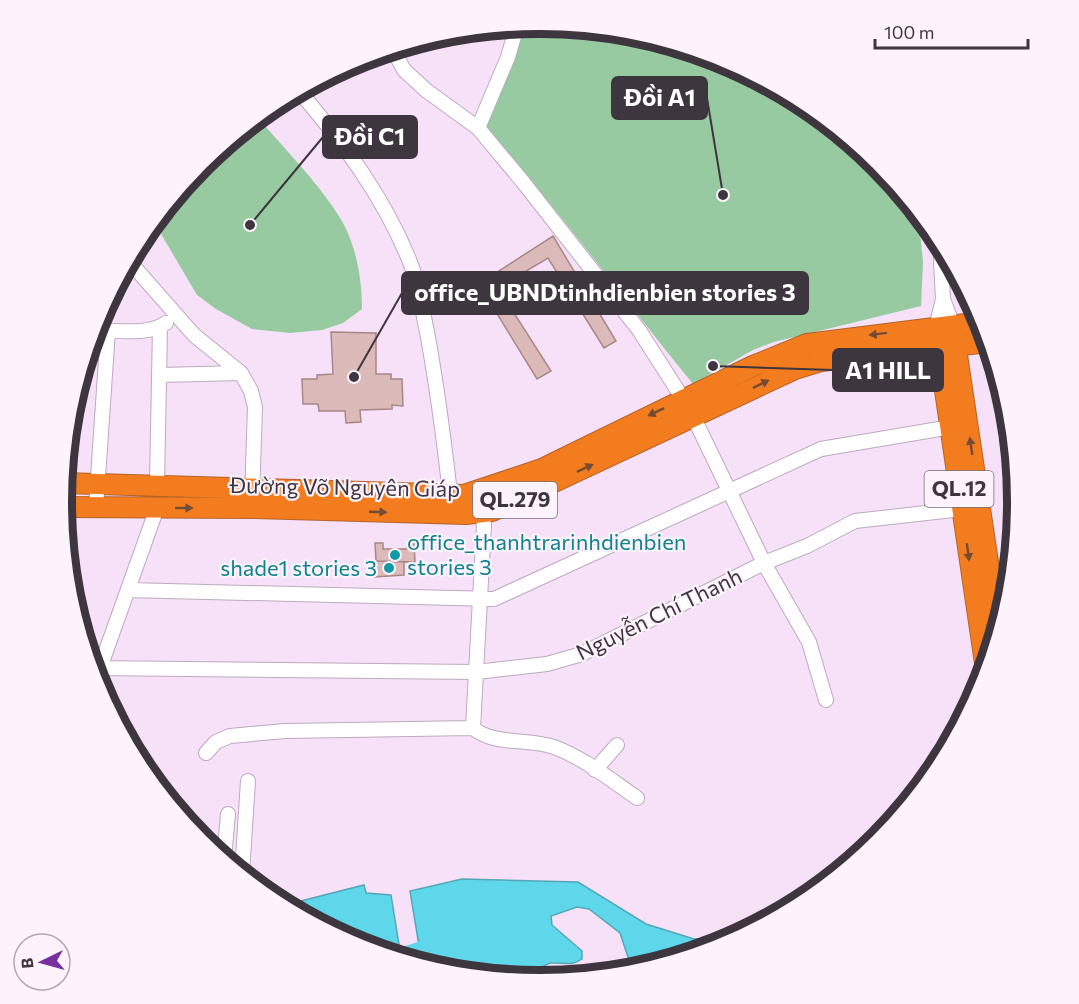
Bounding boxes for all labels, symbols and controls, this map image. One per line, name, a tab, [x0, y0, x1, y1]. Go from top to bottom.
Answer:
scale bar	[875, 12, 1028, 50]
text: 100 m	[884, 21, 934, 43]
callout: Đồi A1	[612, 77, 707, 119]
text: Đồi A1	[623, 82, 696, 111]
callout: Đồi C1	[323, 116, 417, 158]
text: Đồi C1	[334, 121, 405, 150]
callout: office_UBNDtinhdienbien stories 3	[402, 272, 808, 314]
text: office_UBNDtinhdienbien stories 3	[414, 277, 796, 306]
one-way arrow	[868, 330, 887, 339]
callout: A1 HILL	[833, 349, 943, 391]
text: A1 HILL	[845, 355, 931, 384]
one-way arrow	[752, 379, 769, 388]
one-way arrow	[647, 406, 665, 416]
one-way arrow	[966, 437, 975, 456]
one-way arrow	[577, 464, 594, 473]
street label: Đường Võ Nguyên Giáp	[229, 471, 460, 502]
road number: QL.12	[924, 471, 994, 507]
road number: QL.279	[473, 482, 557, 518]
one-way arrow	[174, 503, 193, 513]
one-way arrow	[369, 507, 388, 516]
place label: office_thanhtrarinhdienbien stories 3	[407, 528, 686, 580]
one-way arrow	[964, 542, 973, 561]
marker: office_thanhtrarinhdienbien stories 3	[388, 548, 402, 562]
place label: shade1 stories 3	[220, 554, 377, 581]
marker: shade1 stories 3	[382, 561, 396, 575]
street label: Nguyễn Chí Thanh	[571, 562, 746, 665]
north arrow	[12, 932, 72, 992]
text: B	[17, 957, 36, 969]

